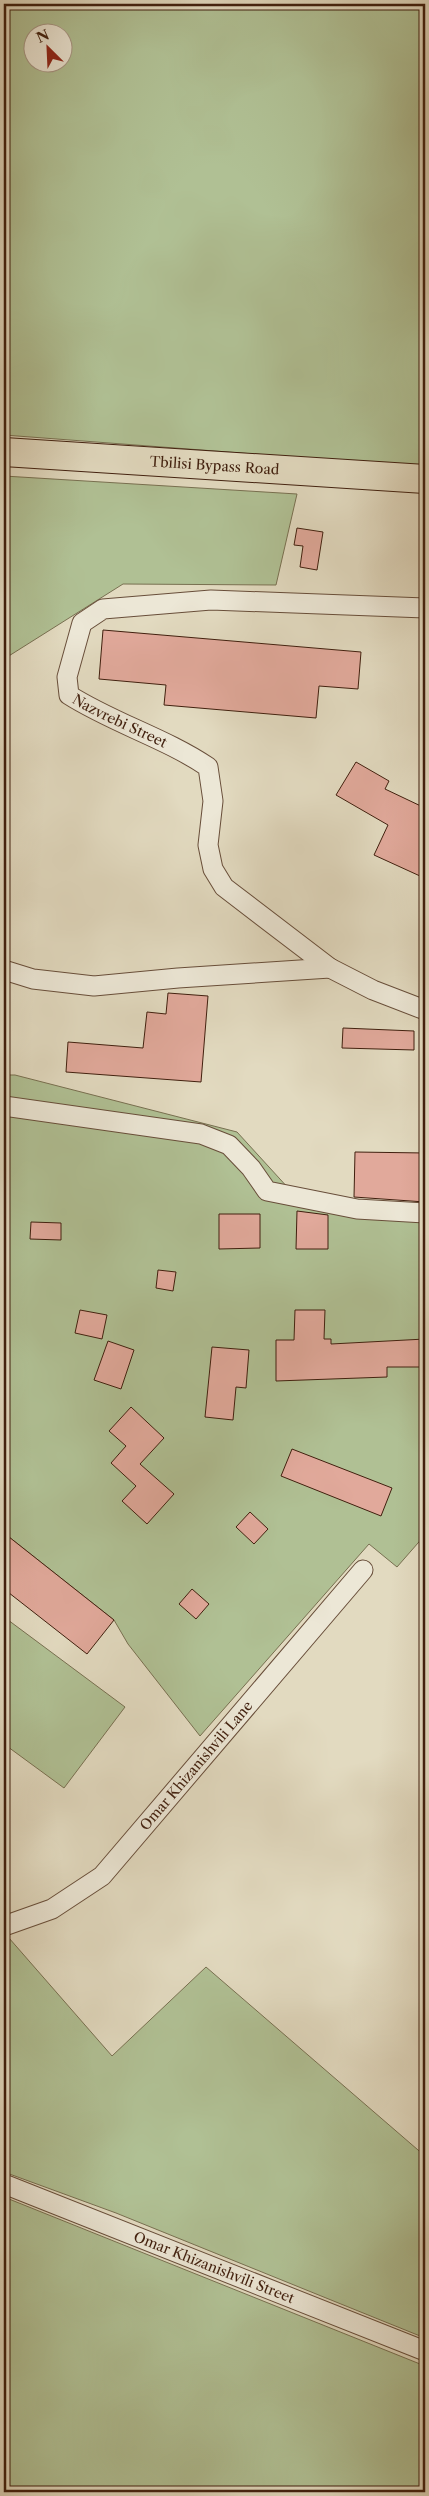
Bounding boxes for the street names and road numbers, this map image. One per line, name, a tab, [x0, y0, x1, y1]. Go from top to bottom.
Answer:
street label: Tbilisi Bypass Road	[149, 452, 280, 479]
street label: Nazvrebi Street	[69, 690, 170, 752]
street label: Omar Khizanishvili Lane	[136, 1697, 257, 1834]
street label: Omar Khizanishvili Street	[131, 2227, 297, 2307]

